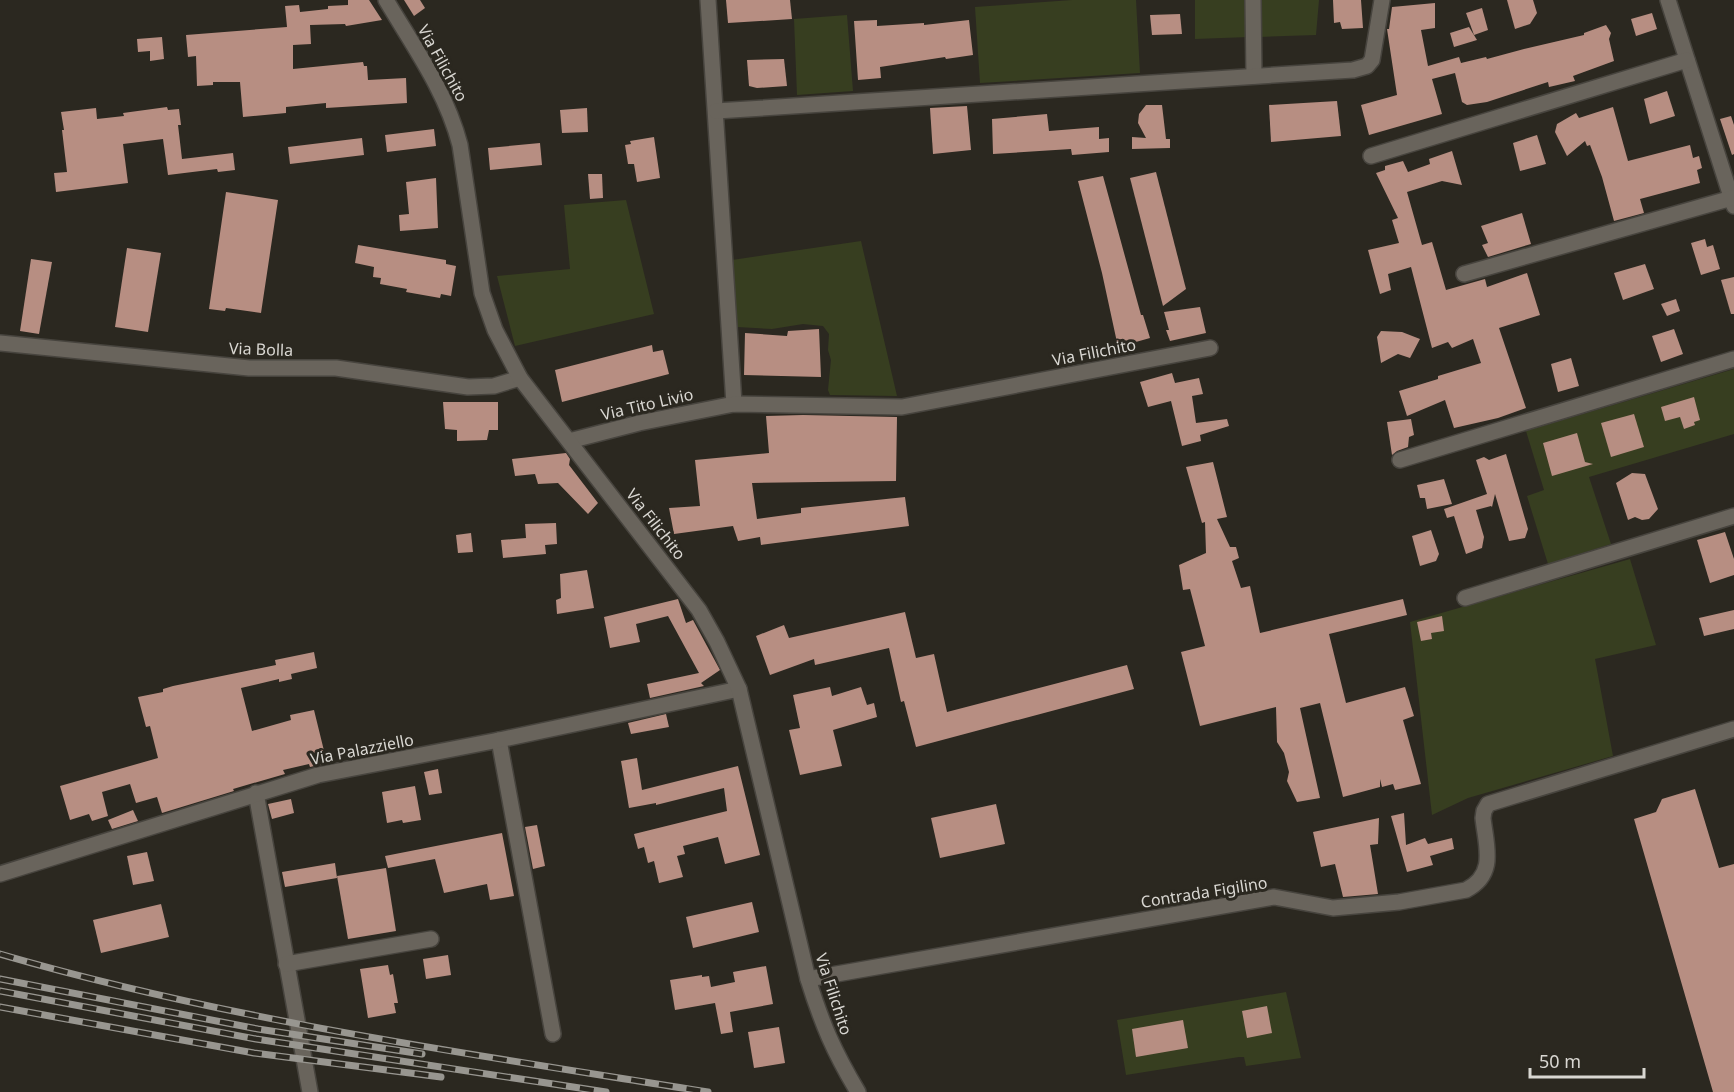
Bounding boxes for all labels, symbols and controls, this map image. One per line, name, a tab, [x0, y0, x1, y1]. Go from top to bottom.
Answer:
street label: Via Filichito	[413, 21, 473, 105]
street label: Via Filichito	[1050, 333, 1138, 371]
street label: Via Bolla	[229, 337, 293, 361]
street label: Via Tito Livio	[599, 383, 695, 425]
street label: Via Filichito	[621, 484, 691, 564]
street label: Via Palazziello	[308, 728, 416, 770]
street label: Contrada Figilino	[1139, 871, 1269, 913]
street label: Via Filichito	[810, 950, 858, 1038]
scale bar	[1530, 1041, 1644, 1079]
text: 50 m	[1539, 1049, 1581, 1073]

